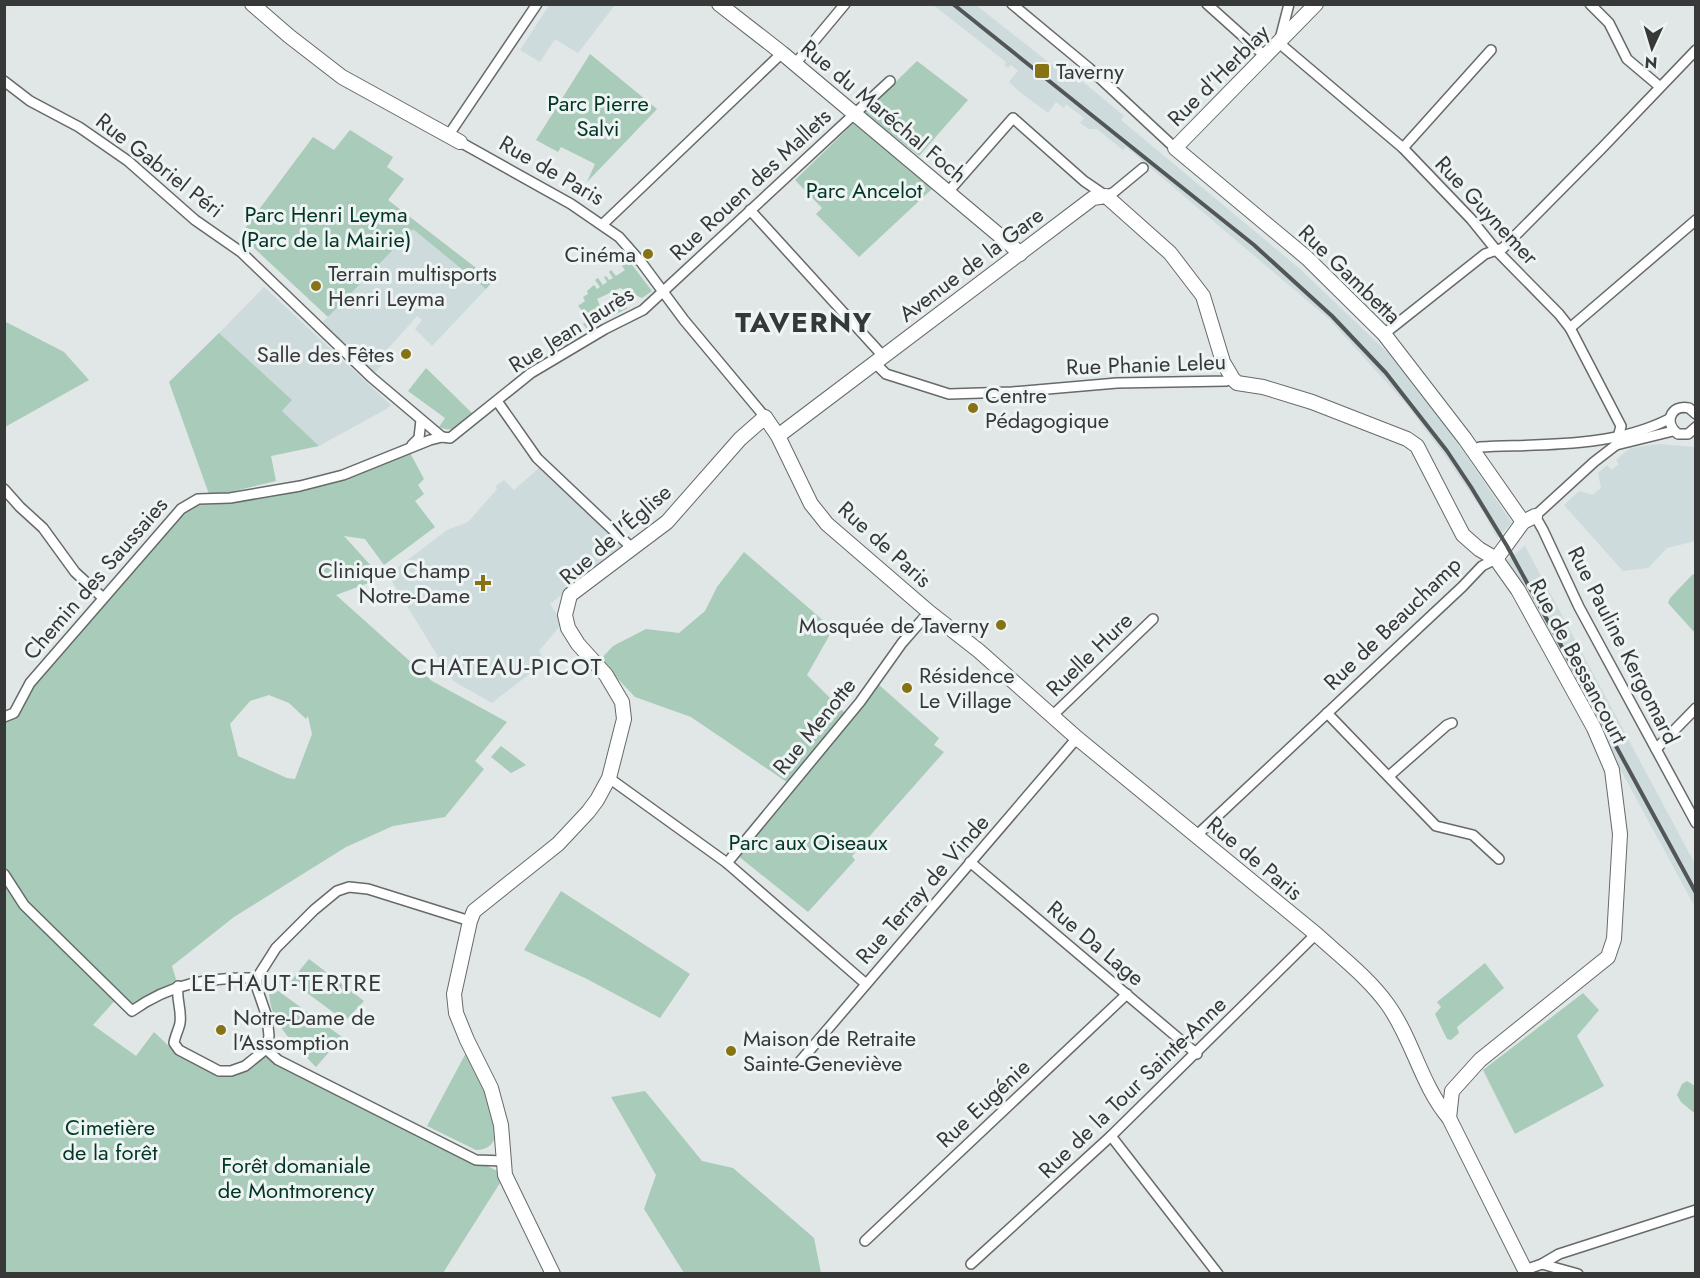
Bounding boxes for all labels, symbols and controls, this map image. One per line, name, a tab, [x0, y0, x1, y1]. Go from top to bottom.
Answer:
street label: Rue d'Herblay	[1160, 16, 1277, 133]
north arrow	[1622, 18, 1682, 78]
street label: Rue du Maréchal Foch	[794, 32, 974, 190]
text: N	[1644, 51, 1658, 74]
place label: Taverny	[1056, 55, 1124, 87]
marker: Taverny	[1033, 62, 1051, 80]
park label: Parc Pierre Salvi	[547, 87, 649, 144]
street label: Rue Rouen des Mallets	[662, 100, 838, 267]
street label: Rue Gabriel Péri	[89, 105, 231, 225]
street label: Rue de Paris	[494, 127, 611, 213]
street label: Rue Guynemer	[1428, 148, 1546, 272]
park label: Parc Ancelot	[806, 174, 923, 206]
park label: Parc Henri Leyma (Parc de la Mairie)	[240, 198, 412, 255]
street label: Avenue de la Gare	[892, 199, 1050, 329]
street label: Rue Gambetta	[1292, 217, 1408, 331]
place label: Cinéma	[565, 238, 636, 270]
marker: Cinéma	[641, 247, 655, 261]
place label: Terrain multisports Henri Leyma	[328, 257, 497, 314]
street label: Rue Jean Jaurès	[502, 278, 640, 380]
marker: Terrain multisports Henri Leyma	[309, 279, 323, 293]
district label: TAVERNY	[735, 302, 873, 343]
place label: Salle des Fêtes	[257, 338, 394, 370]
street label: Rue Phanie Leleu	[1065, 345, 1227, 383]
marker: Salle des Fêtes	[399, 347, 413, 361]
place label: Centre Pédagogique	[985, 379, 1109, 436]
marker: Centre Pédagogique	[966, 401, 980, 415]
street label: Rue de l'Église	[552, 476, 678, 592]
street label: Chemin des Saussaies	[15, 489, 175, 667]
street label: Rue de Paris	[831, 493, 939, 595]
street label: Rue Pauline Kergomard	[1560, 540, 1688, 750]
street label: Rue de Beauchamp	[1316, 549, 1468, 697]
place label: Clinique Champ Notre-Dame	[318, 554, 470, 611]
street label: Rue de Bessancourt	[1522, 573, 1636, 750]
marker: Clinique Champ Notre-Dame	[474, 574, 492, 592]
street label: Ruelle Hure	[1039, 605, 1139, 703]
place label: Mosquée de Taverny	[799, 609, 989, 641]
marker: Mosquée de Taverny	[994, 618, 1008, 632]
district label: CHATEAU-PICOT	[411, 649, 603, 684]
place label: Résidence Le Village	[919, 659, 1015, 716]
street label: Rue Menotte	[765, 671, 863, 781]
marker: Résidence Le Village	[900, 681, 914, 695]
street label: Rue Terray de Vinde	[848, 807, 996, 971]
street label: Rue de Paris	[1200, 808, 1310, 908]
park label: Parc aux Oiseaux	[729, 826, 888, 858]
street label: Rue Da Lage	[1040, 893, 1152, 993]
district label: LE HAUT-TERTRE	[191, 965, 383, 1000]
street label: Rue de la Tour Sainte-Anne	[1031, 989, 1233, 1185]
place label: Notre-Dame de l'Assomption	[233, 1001, 375, 1058]
place label: Maison de Retraite Sainte-Geneviève	[743, 1022, 916, 1079]
marker: Notre-Dame de l'Assomption	[214, 1023, 228, 1037]
marker: Maison de Retraite Sainte-Geneviève	[724, 1044, 738, 1058]
street label: Rue Eugénie	[929, 1051, 1037, 1155]
park label: Cimetière de la forêt	[63, 1111, 158, 1168]
park label: Forêt domaniale de Montmorency	[218, 1149, 375, 1206]

